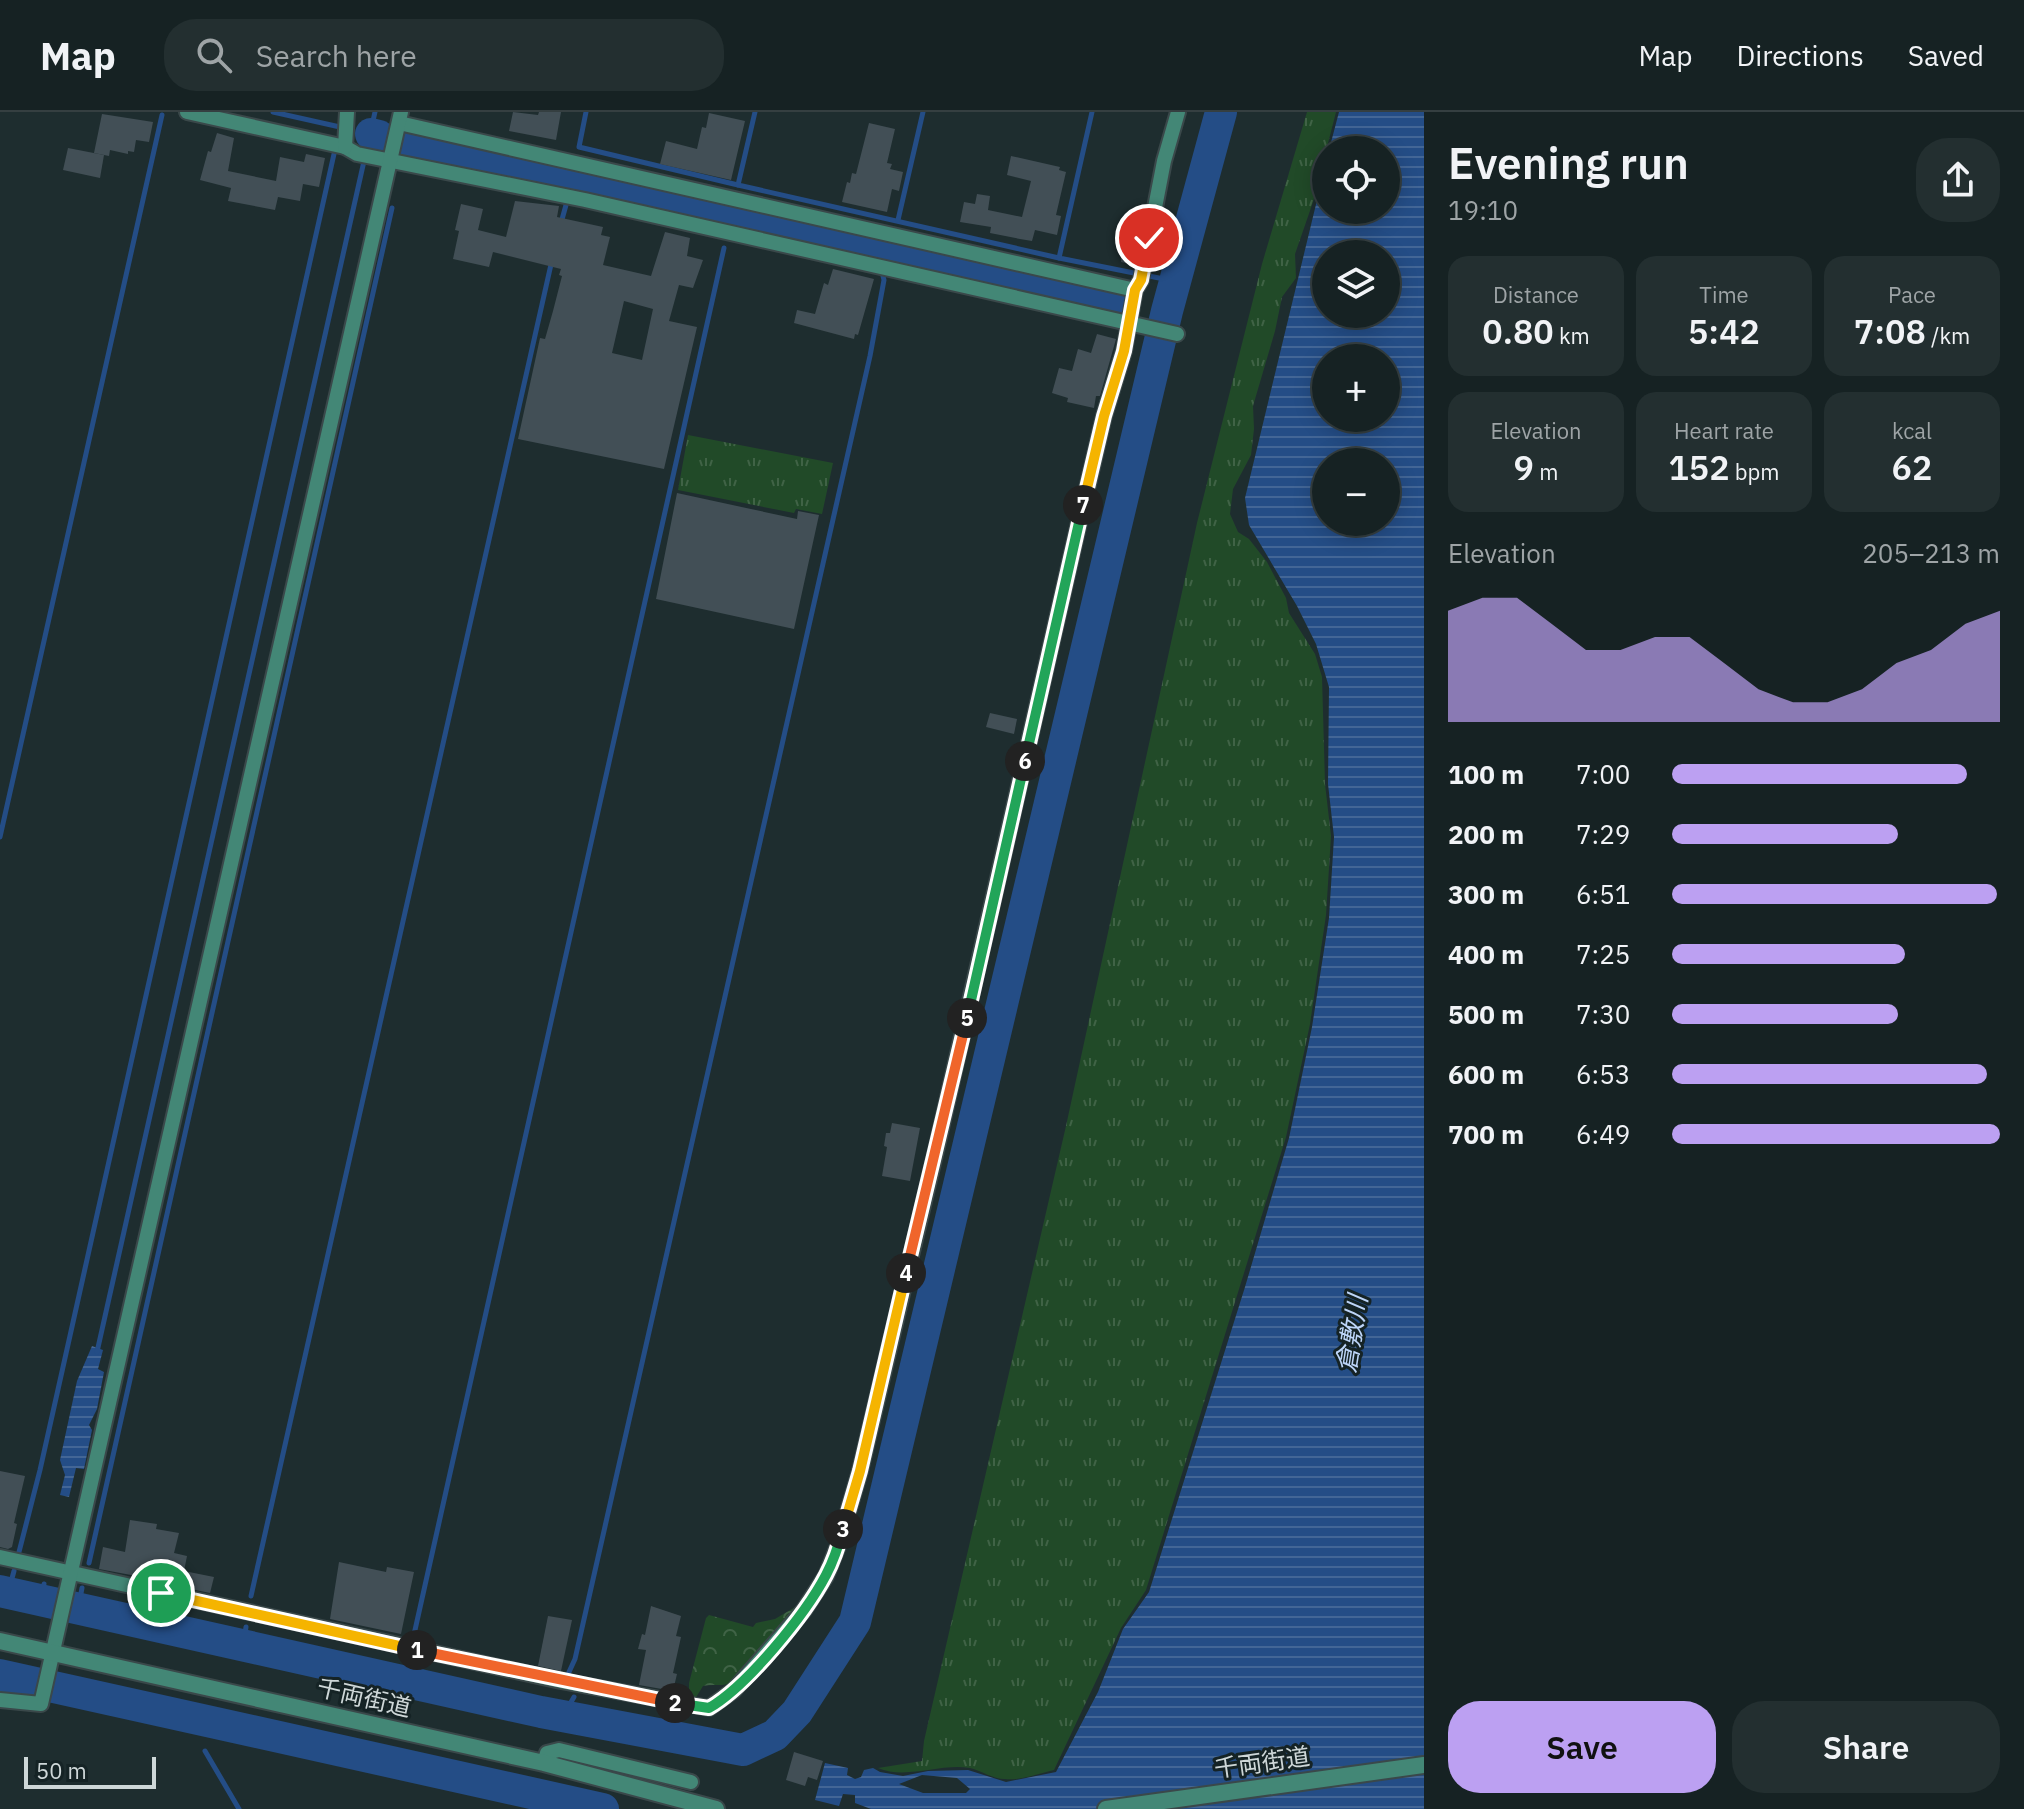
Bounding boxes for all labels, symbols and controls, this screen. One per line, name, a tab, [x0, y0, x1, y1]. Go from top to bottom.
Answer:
search box	[164, 19, 724, 91]
text: Map	[40, 31, 116, 80]
icon: search	[192, 33, 236, 77]
text: Search here	[256, 36, 417, 75]
text: Map	[1638, 37, 1692, 74]
text: Directions	[1736, 37, 1864, 74]
text: Saved	[1908, 37, 1984, 74]
text: Evening run	[1448, 134, 1689, 191]
map controls	[1312, 136, 1400, 536]
button: locate	[1312, 136, 1400, 224]
button: share	[1916, 138, 2000, 222]
text: 19:10	[1448, 193, 1518, 227]
pin	[1115, 204, 1183, 272]
icon: check	[1127, 216, 1171, 260]
button: layers	[1312, 240, 1400, 328]
text: Distance	[1493, 280, 1579, 309]
text: Time	[1699, 280, 1749, 309]
text: Pace	[1888, 280, 1936, 309]
text: 0.80	[1482, 309, 1554, 353]
text: 5:42	[1688, 309, 1760, 353]
text: 7:08	[1854, 309, 1926, 353]
text: km	[1554, 321, 1590, 350]
text: /km	[1926, 321, 1970, 350]
button: +	[1312, 344, 1400, 432]
text: Elevation	[1490, 416, 1582, 445]
text: Heart rate	[1674, 416, 1774, 445]
text: kcal	[1892, 416, 1932, 445]
text: 9	[1514, 445, 1534, 489]
text: 152	[1668, 445, 1730, 489]
text: 62	[1892, 445, 1932, 489]
button: −	[1312, 448, 1400, 536]
text: m	[1534, 457, 1558, 486]
text: bpm	[1730, 457, 1780, 486]
pin: 7	[1063, 485, 1103, 525]
text: 7	[1076, 490, 1090, 519]
text: Elevation	[1448, 536, 1556, 570]
text: 205–213 m	[1862, 536, 2000, 570]
pin: 6	[1005, 741, 1045, 781]
text: 6	[1018, 746, 1032, 775]
text: 100 m	[1448, 757, 1524, 791]
text: 7:00	[1576, 757, 1630, 791]
text: 200 m	[1448, 817, 1524, 851]
text: 7:29	[1576, 817, 1630, 851]
text: 300 m	[1448, 877, 1524, 911]
text: 6:51	[1576, 877, 1630, 911]
text: 400 m	[1448, 937, 1524, 971]
text: 7:25	[1576, 937, 1630, 971]
text: 500 m	[1448, 997, 1524, 1031]
text: 7:30	[1576, 997, 1630, 1031]
pin: 5	[947, 998, 987, 1038]
text: 5	[960, 1003, 974, 1032]
text: 600 m	[1448, 1057, 1524, 1091]
text: 6:53	[1576, 1057, 1630, 1091]
text: 700 m	[1448, 1117, 1524, 1151]
text: 6:49	[1576, 1117, 1630, 1151]
pin: 4	[886, 1253, 926, 1293]
text: 4	[899, 1258, 913, 1287]
water label: 倉敷川	[1328, 1290, 1374, 1375]
pin: 3	[823, 1509, 863, 1549]
text: 3	[836, 1514, 850, 1543]
pin	[127, 1559, 195, 1627]
icon: arrive	[139, 1571, 183, 1615]
pin: 1	[397, 1630, 437, 1670]
text: 1	[410, 1635, 424, 1664]
street label: 千両街道	[314, 1671, 415, 1723]
pin: 2	[655, 1683, 695, 1723]
text: 2	[668, 1688, 682, 1717]
button: Save	[1448, 1701, 1716, 1793]
button: Share	[1732, 1701, 2000, 1793]
street label: 千両街道	[1212, 1739, 1312, 1785]
scale bar	[24, 1753, 156, 1789]
text: 50 m	[36, 1756, 87, 1785]

